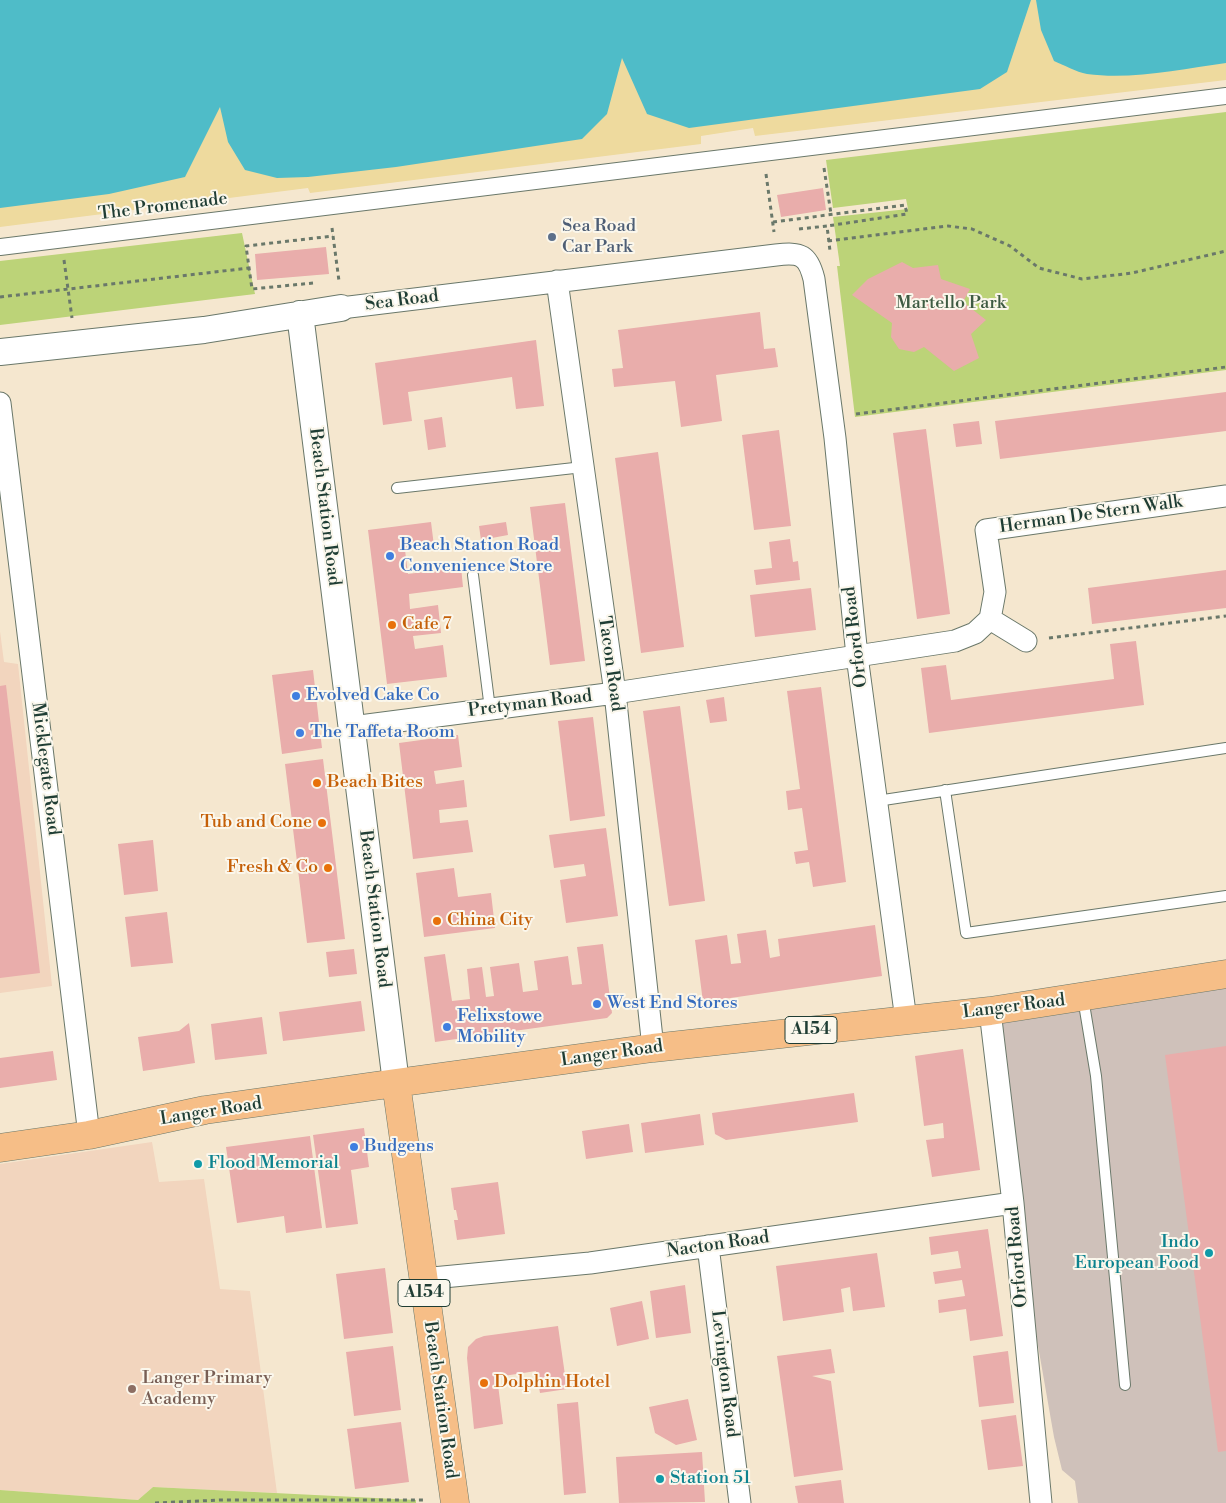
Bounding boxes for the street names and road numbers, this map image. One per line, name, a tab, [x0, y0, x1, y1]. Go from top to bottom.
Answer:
street label: The Promenade	[97, 188, 229, 226]
street label: Sea Road	[364, 286, 440, 316]
street label: Beach Station Road	[304, 427, 344, 587]
street label: Herman De Stern Walk	[998, 491, 1184, 539]
street label: Orford Road	[839, 585, 873, 689]
street label: Tacon Road	[593, 615, 627, 713]
street label: Pretyman Road	[467, 686, 593, 722]
street label: Micklegate Road	[26, 701, 64, 837]
street label: Beach Station Road	[354, 829, 394, 989]
street label: Langer Road	[961, 990, 1067, 1024]
road number: A154	[785, 1016, 837, 1044]
street label: Langer Road	[559, 1036, 665, 1072]
street label: Langer Road	[158, 1093, 264, 1131]
street label: Orford Road	[1003, 1205, 1033, 1309]
street label: Nacton Road	[665, 1227, 771, 1263]
road number: A154	[398, 1280, 450, 1306]
street label: Levington Road	[705, 1309, 743, 1439]
street label: Beach Station Road	[418, 1320, 462, 1480]

